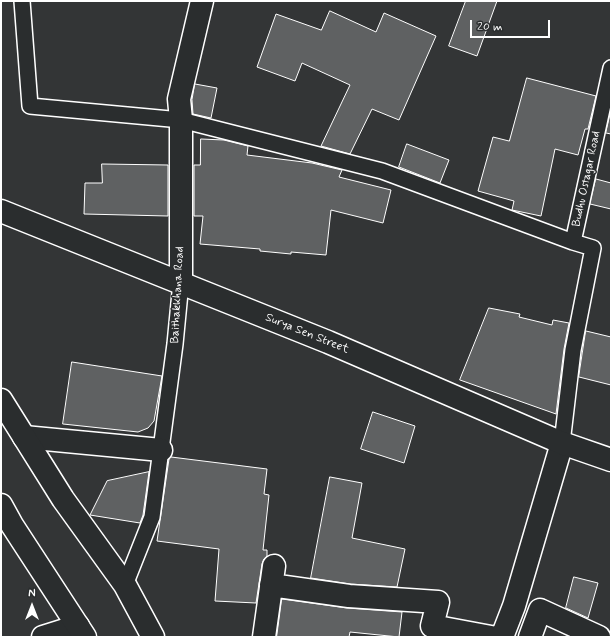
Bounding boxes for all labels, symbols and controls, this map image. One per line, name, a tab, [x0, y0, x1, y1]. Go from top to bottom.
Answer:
scale bar	[472, 12, 552, 38]
text: 20 m	[477, 19, 503, 35]
street label: Budhu Ostagar Road	[570, 130, 604, 228]
street label: Baithakkhana Road	[168, 246, 188, 344]
street label: Surya Sen Street	[263, 311, 351, 357]
north arrow	[12, 586, 52, 626]
text: N	[28, 587, 36, 601]

